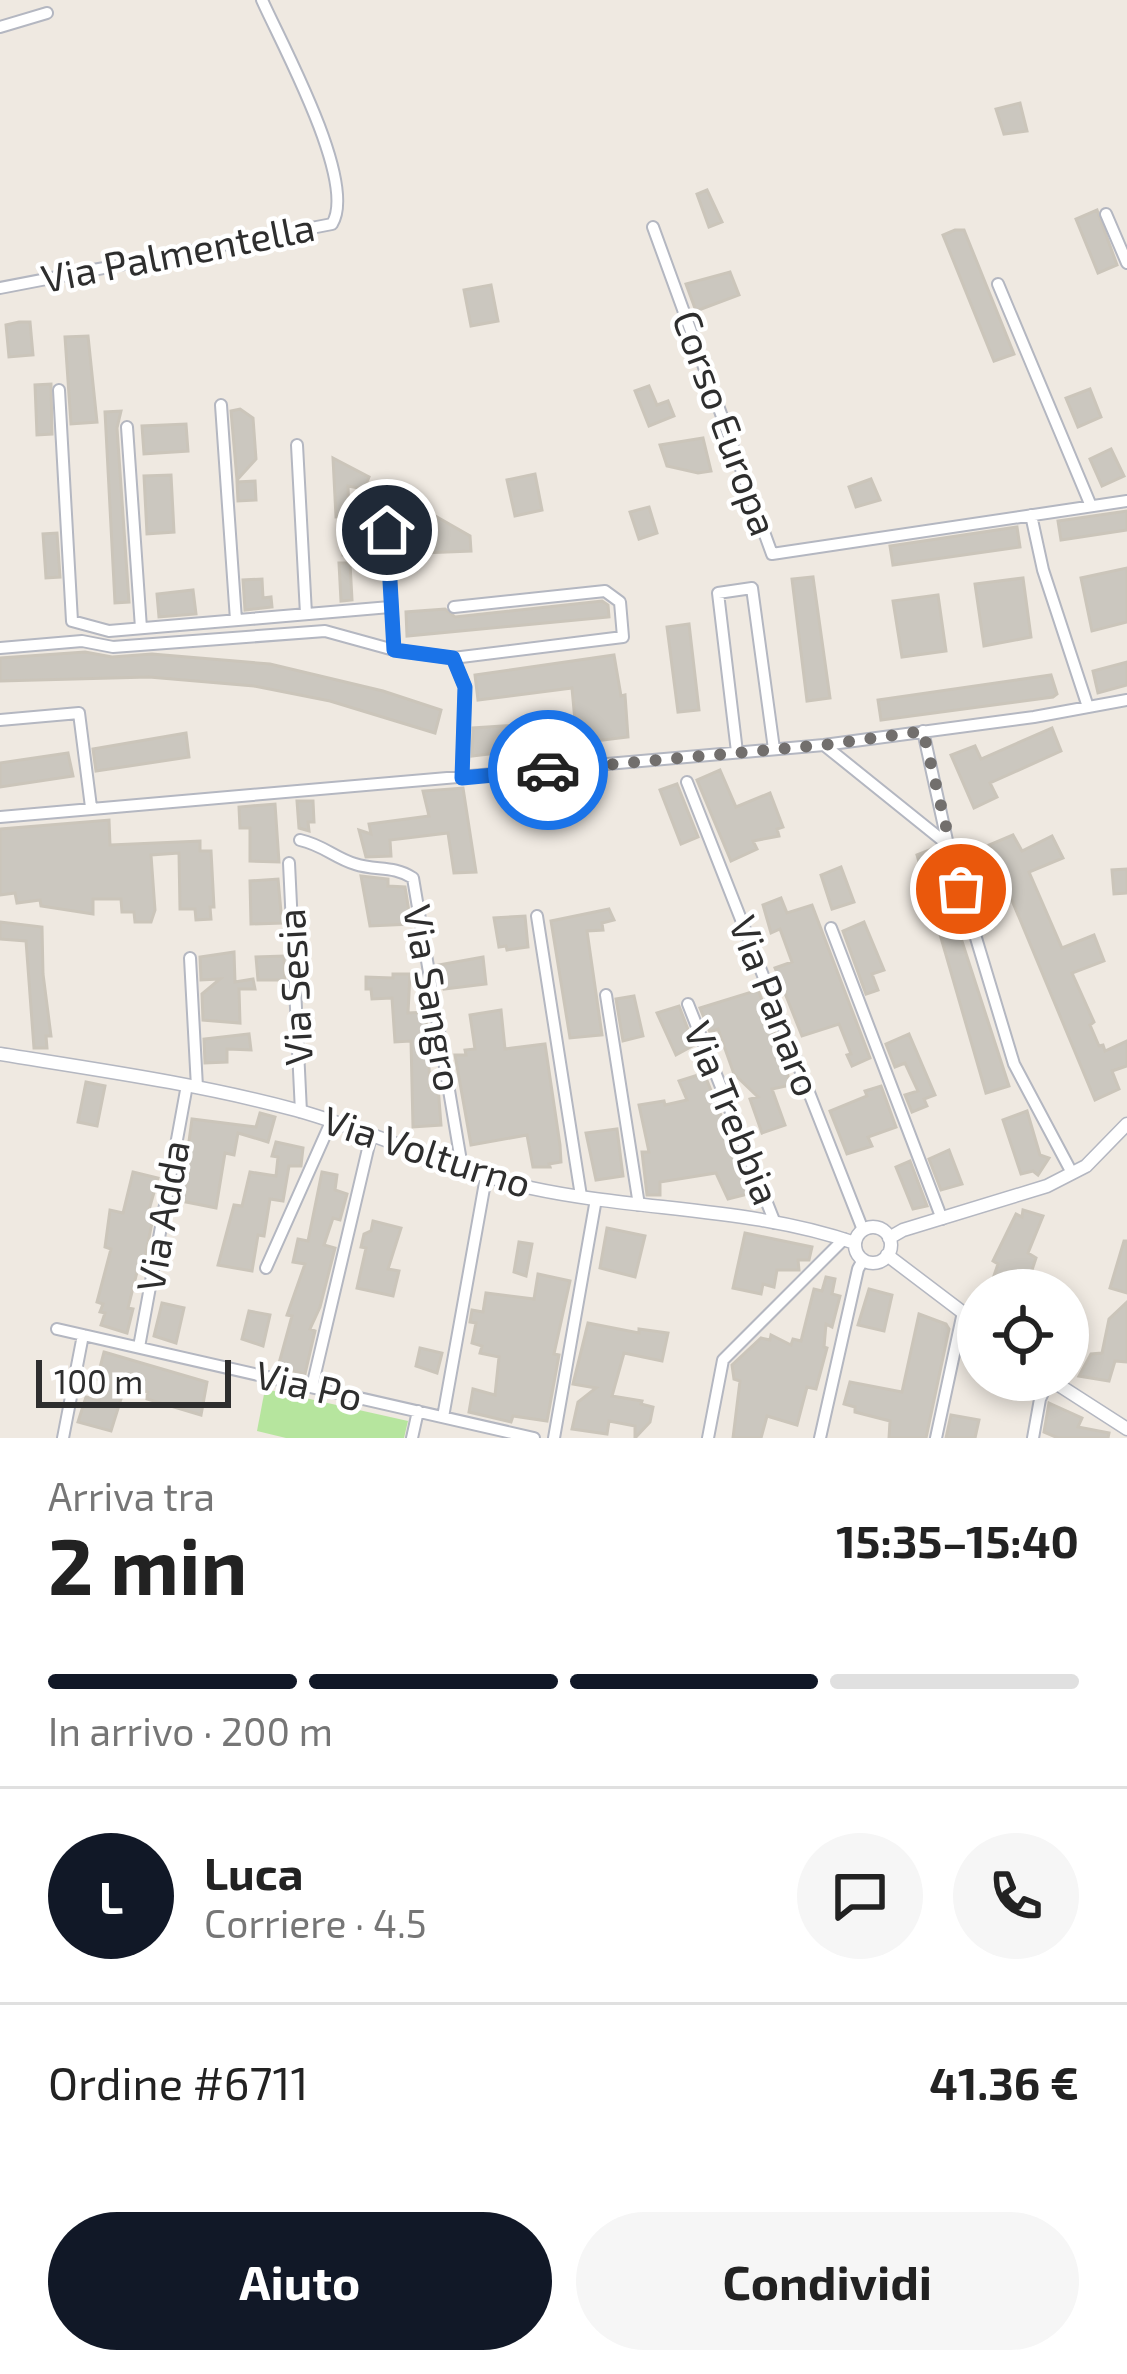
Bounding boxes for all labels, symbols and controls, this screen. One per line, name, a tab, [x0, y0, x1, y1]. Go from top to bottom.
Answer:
street label: Via Palmentella	[37, 202, 318, 301]
street label: Corso Europa	[664, 304, 789, 541]
pin	[336, 479, 438, 581]
icon: home	[354, 497, 420, 563]
courier	[488, 710, 608, 830]
icon: car	[515, 737, 581, 803]
pin	[910, 838, 1012, 940]
icon: bag	[928, 856, 994, 922]
street label: Via Sangro	[395, 901, 474, 1095]
street label: Via Sesia	[266, 907, 321, 1067]
street label: Via Panaro	[721, 909, 832, 1102]
street label: Via Trebbia	[675, 1014, 791, 1211]
street label: Via Volturno	[318, 1095, 537, 1206]
street label: Via Adda	[125, 1136, 198, 1295]
map controls	[957, 1269, 1089, 1401]
button: locate	[957, 1269, 1089, 1401]
street label: Via Po	[251, 1349, 367, 1420]
scale bar	[36, 1354, 231, 1407]
text: 100 m	[54, 1361, 143, 1401]
text: Arriva tra	[48, 1472, 215, 1519]
text: 15:35–15:40	[836, 1513, 1079, 1567]
text: 2 min	[48, 1517, 247, 1611]
text: In arrivo · 200 m	[48, 1707, 333, 1754]
button: chat	[797, 1833, 923, 1959]
button: phone	[953, 1833, 1079, 1959]
text: Luca	[204, 1845, 303, 1899]
text: L	[99, 1869, 123, 1923]
text: Corriere · 4.5	[204, 1899, 427, 1946]
text: Ordine #6711	[48, 2055, 308, 2109]
text: 41.36 €	[929, 2055, 1079, 2109]
button: Aiuto	[48, 2212, 552, 2350]
button: Condividi	[576, 2212, 1079, 2350]

